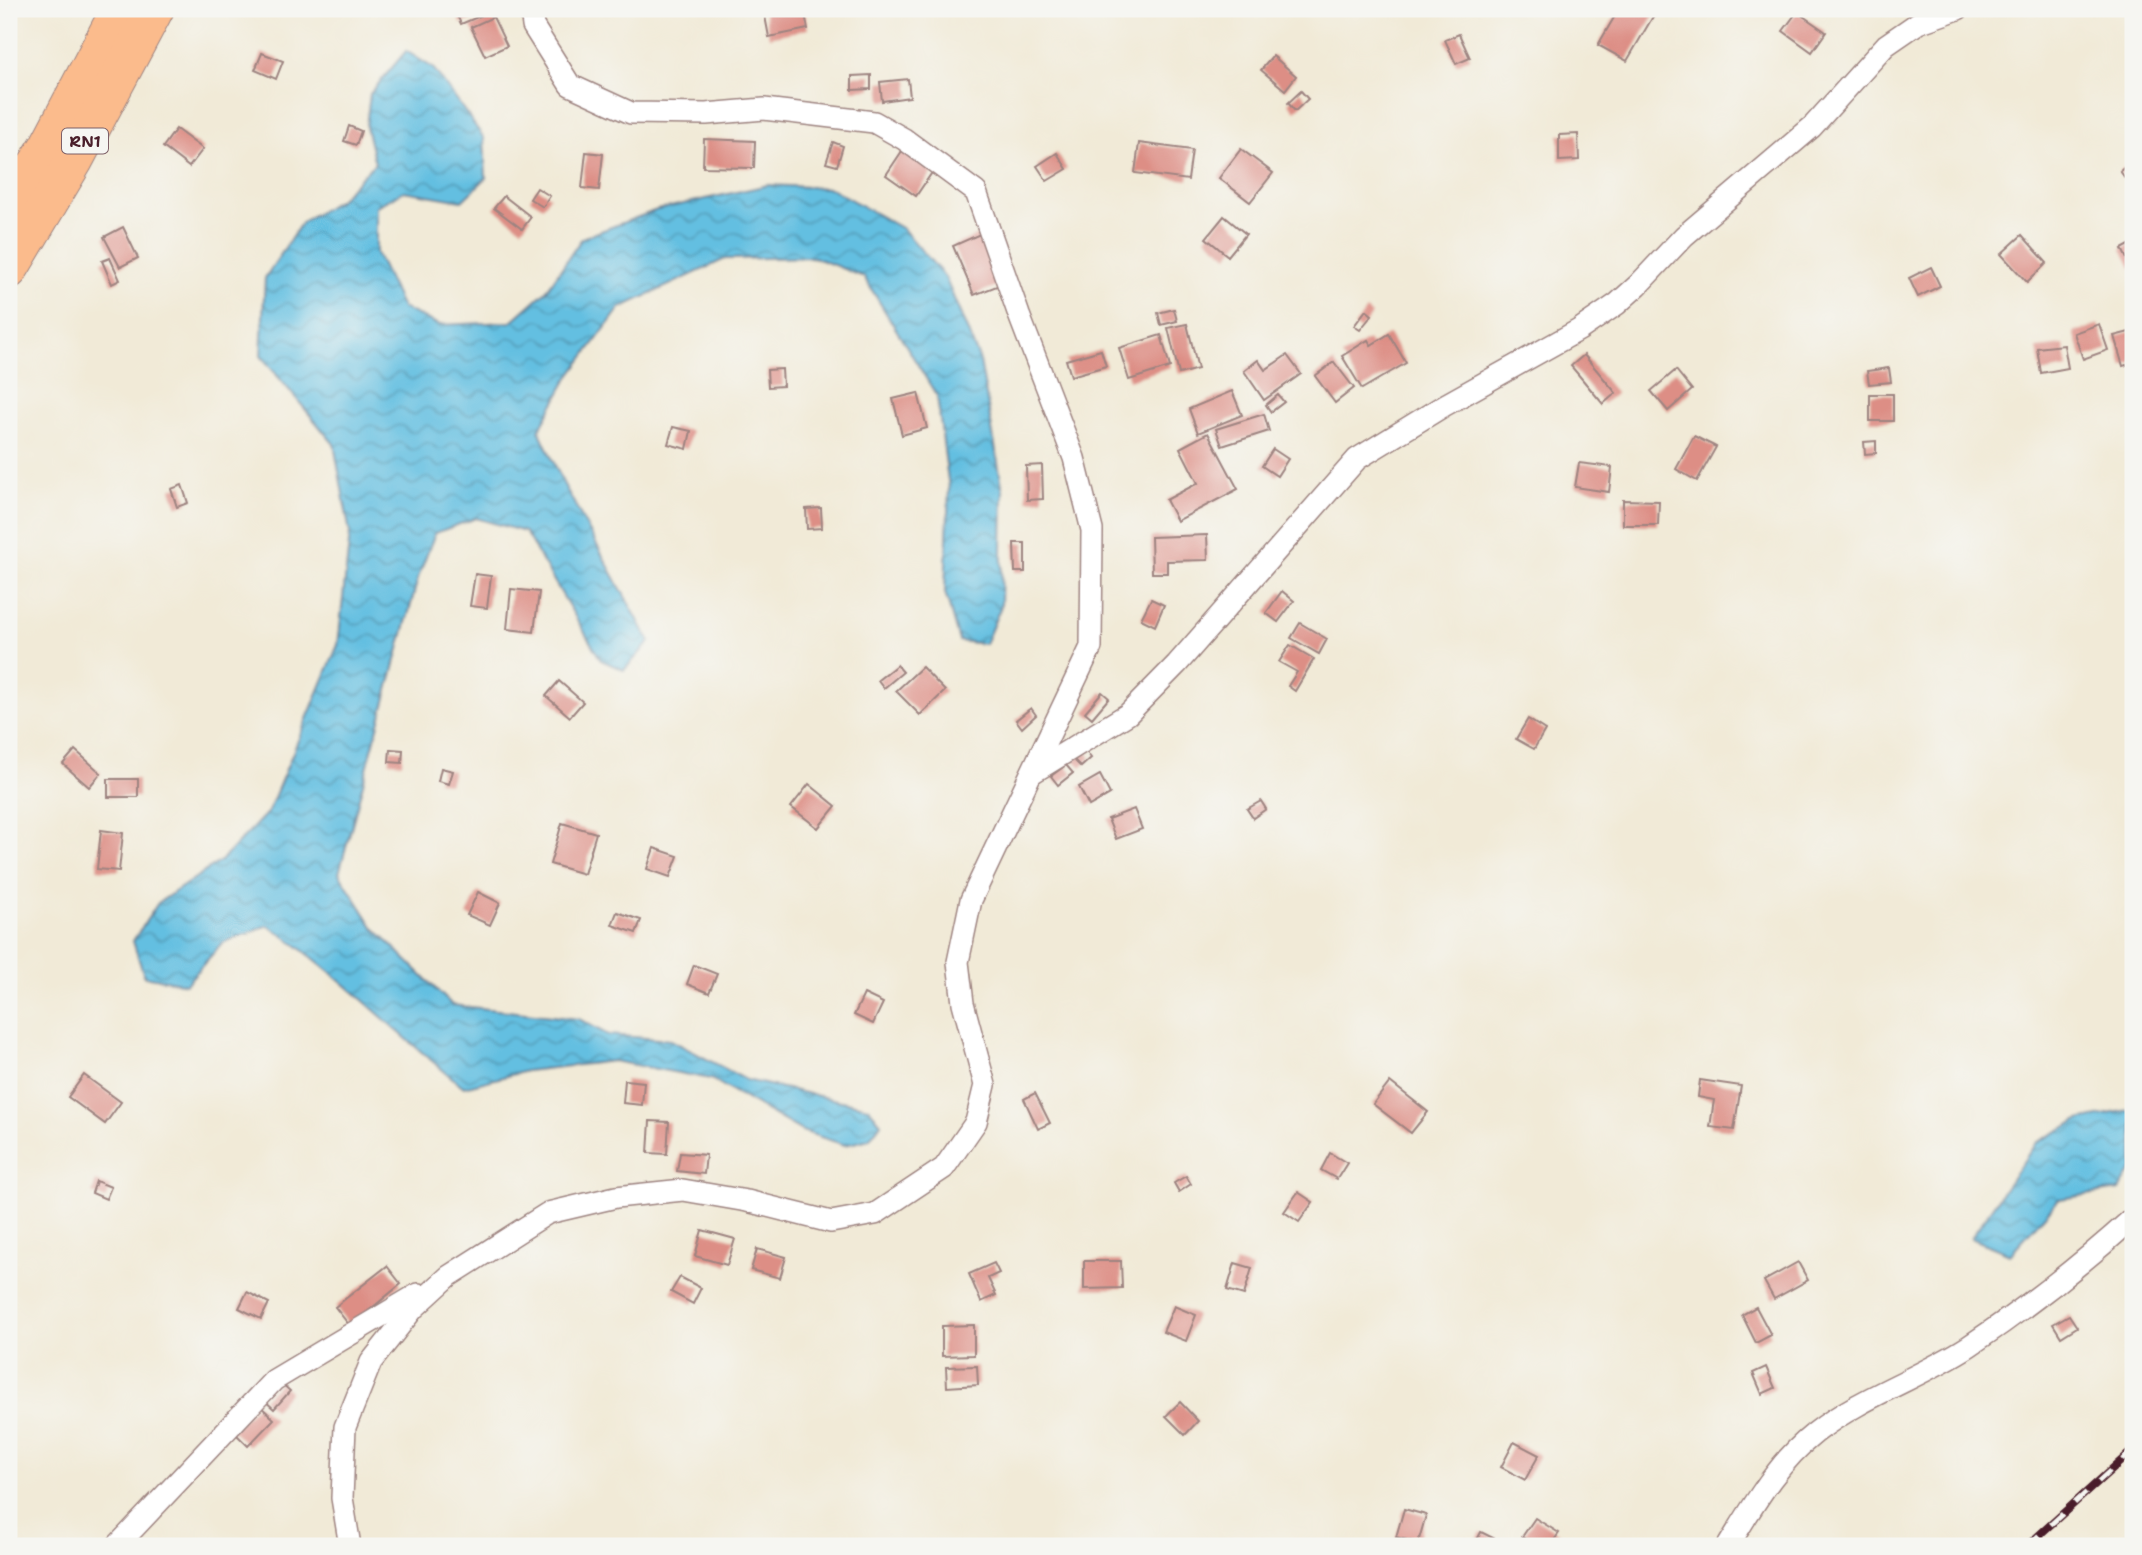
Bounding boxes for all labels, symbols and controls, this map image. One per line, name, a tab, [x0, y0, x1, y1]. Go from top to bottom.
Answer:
road number: RN1	[62, 128, 108, 154]

